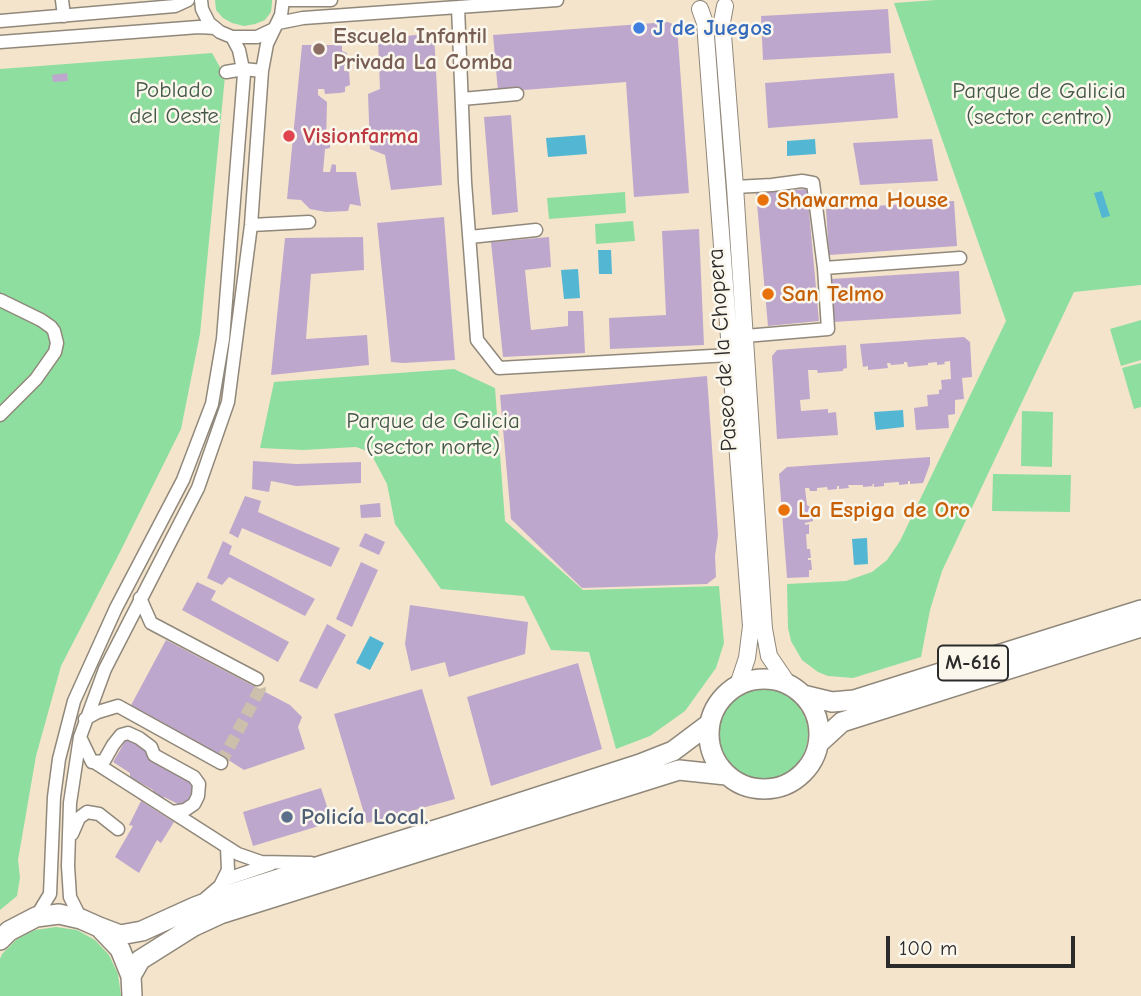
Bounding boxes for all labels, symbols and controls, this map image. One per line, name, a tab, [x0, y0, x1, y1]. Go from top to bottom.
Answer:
place label: J de Juegos	[653, 14, 772, 42]
marker: J de Juegos	[631, 20, 647, 36]
place label: Escuela Infantil Privada La Comba	[333, 22, 513, 76]
marker: Escuela Infantil Privada La Comba	[311, 41, 327, 57]
park label: Poblado del Oeste	[129, 76, 219, 130]
park label: Parque de Galicia (sector centro)	[952, 77, 1126, 131]
place label: Visionfarma	[303, 122, 419, 150]
marker: Visionfarma	[281, 128, 297, 144]
place label: Shawarma House	[777, 186, 948, 214]
marker: Shawarma House	[755, 192, 771, 208]
street label: Paseo de la Chopera	[702, 248, 744, 452]
place label: San Telmo	[782, 280, 884, 308]
marker: San Telmo	[760, 286, 776, 302]
park label: Parque de Galicia (sector norte)	[346, 407, 520, 461]
place label: La Espiga de Oro	[798, 496, 970, 524]
marker: La Espiga de Oro	[776, 502, 792, 518]
road number: M-616	[938, 646, 1008, 680]
place label: Policía Local.	[301, 803, 429, 831]
marker: Policía Local.	[279, 809, 295, 825]
scale bar	[889, 922, 1078, 966]
text: 100 m	[899, 936, 957, 960]

